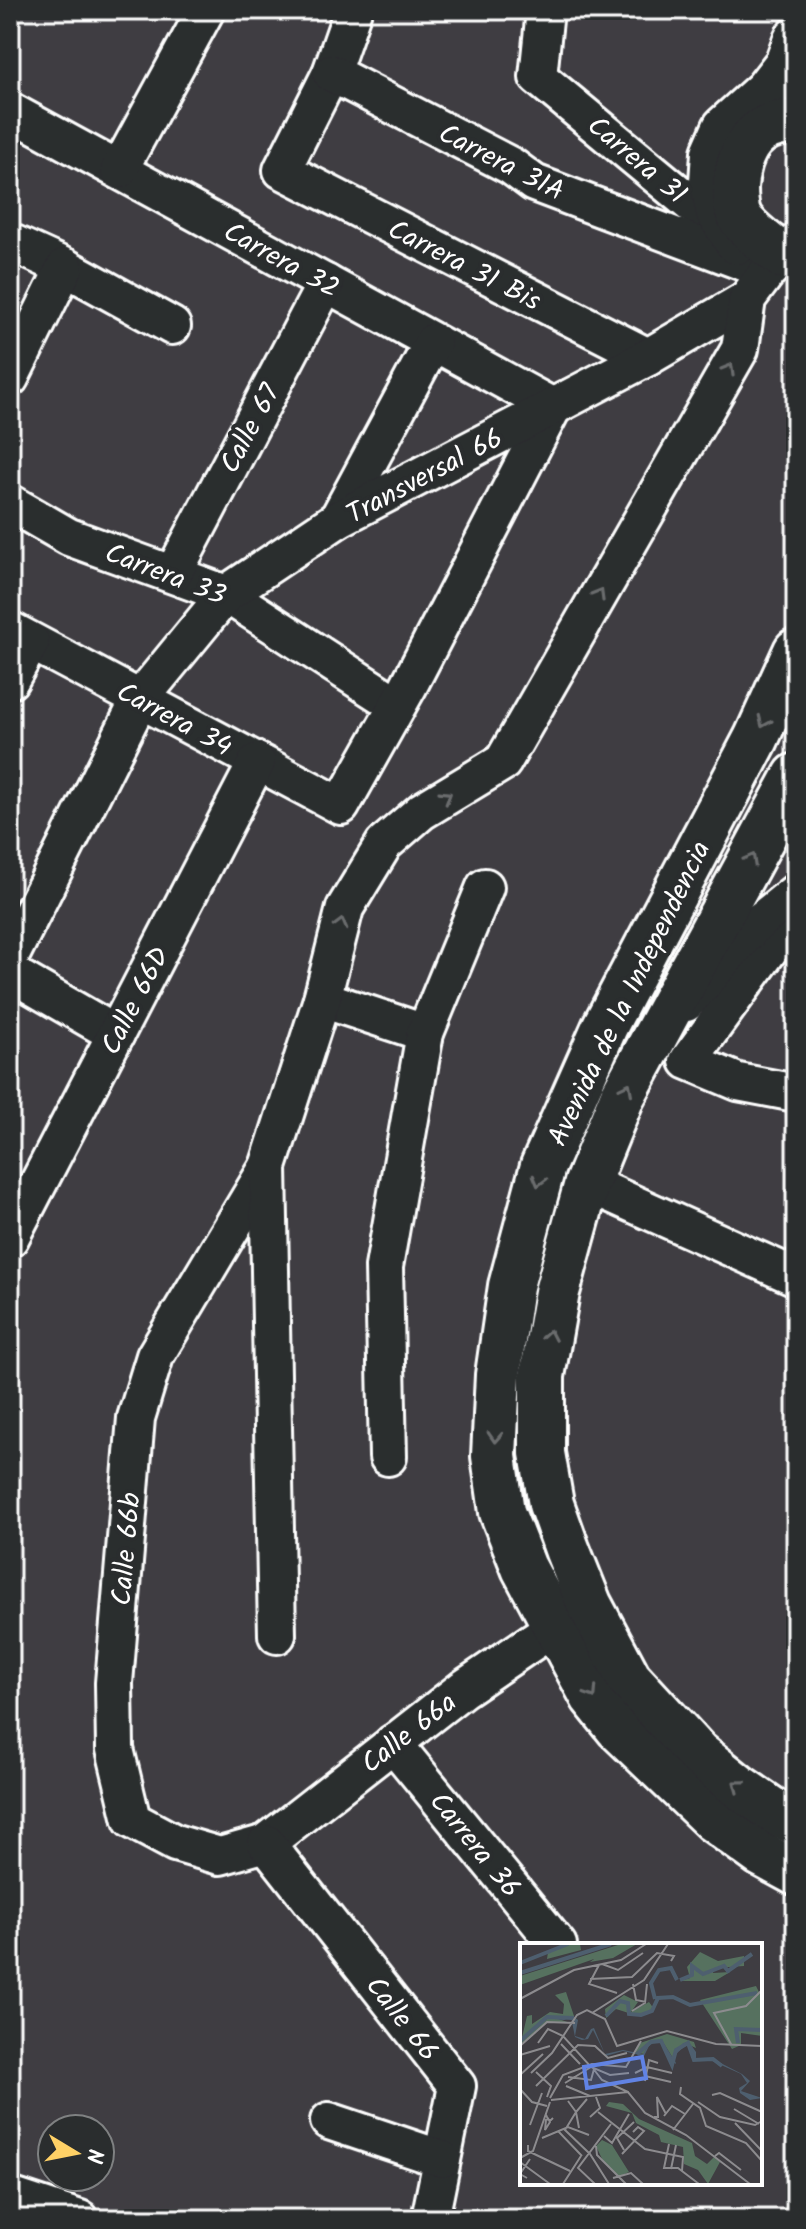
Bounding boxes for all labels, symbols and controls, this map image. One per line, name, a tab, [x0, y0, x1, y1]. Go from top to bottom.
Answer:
street label: Carrera 31	[576, 105, 697, 217]
street label: Carrera 31A	[430, 112, 572, 214]
street label: Carrera 31 Bis	[379, 208, 549, 324]
street label: Carrera 32	[214, 211, 347, 312]
one-way arrow	[719, 363, 735, 378]
street label: Calle 67	[209, 375, 294, 482]
street label: Transversal 66	[339, 417, 512, 537]
street label: Carrera 33	[98, 532, 232, 619]
one-way arrow	[589, 588, 605, 603]
street label: Carrera 34	[108, 671, 240, 770]
one-way arrow	[758, 714, 774, 728]
one-way arrow	[437, 790, 452, 806]
street label: Avenida de la Independencia	[537, 834, 724, 1155]
one-way arrow	[741, 853, 756, 868]
one-way arrow	[332, 917, 349, 931]
street label: Calle 66D	[90, 939, 183, 1063]
one-way arrow	[617, 1082, 633, 1097]
one-way arrow	[532, 1174, 548, 1188]
one-way arrow	[540, 1328, 557, 1342]
one-way arrow	[487, 1431, 504, 1444]
street label: Calle 66b	[100, 1491, 155, 1608]
street label: Calle 66a	[352, 1682, 467, 1786]
one-way arrow	[583, 1685, 598, 1699]
one-way arrow	[732, 1781, 747, 1795]
street label: Carrera 36	[417, 1782, 531, 1909]
inset map	[520, 1943, 762, 2185]
street label: Calle 66	[353, 1967, 449, 2072]
north arrow	[36, 2113, 116, 2193]
text: N	[75, 2146, 112, 2166]

